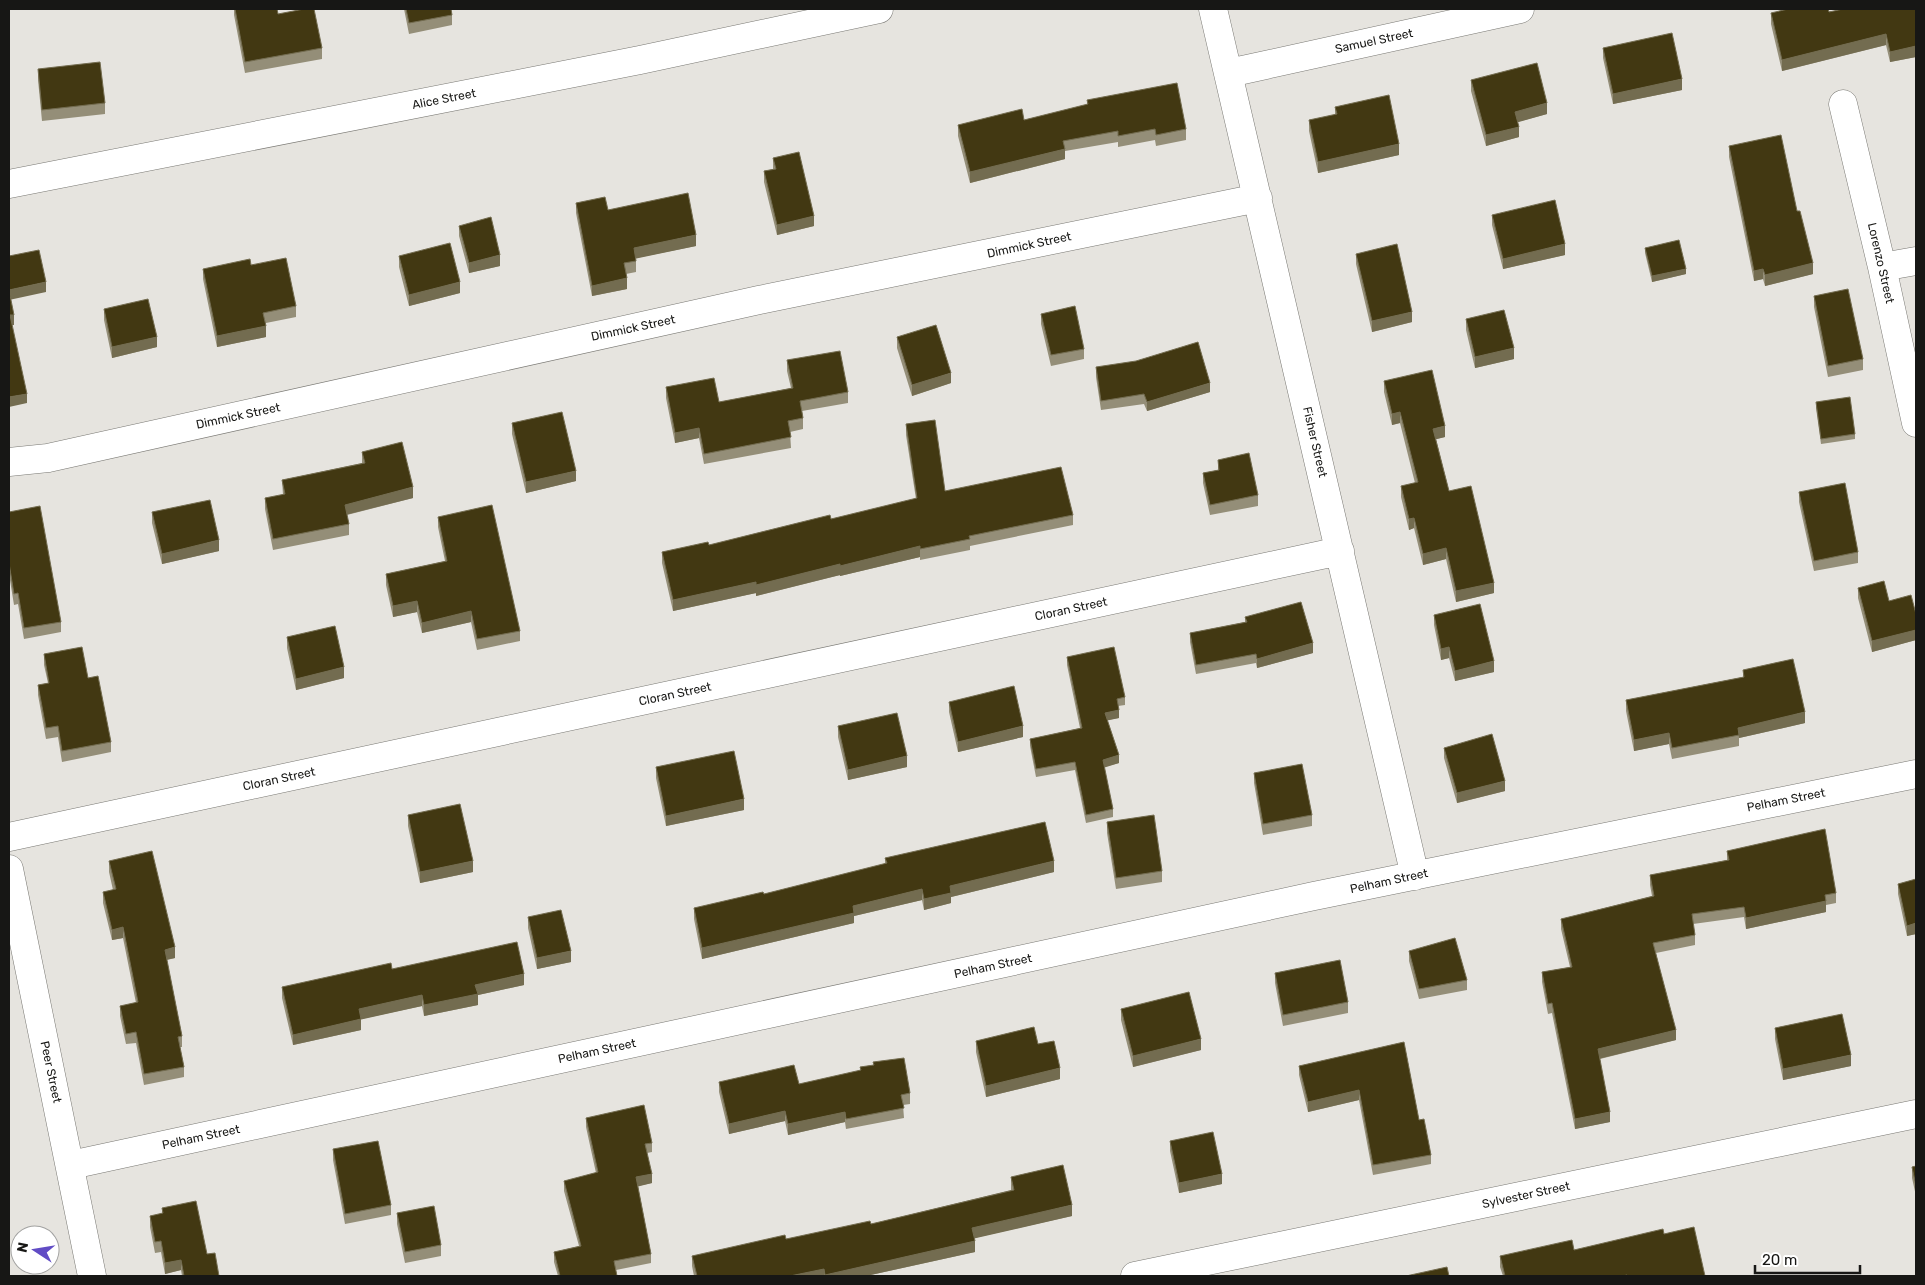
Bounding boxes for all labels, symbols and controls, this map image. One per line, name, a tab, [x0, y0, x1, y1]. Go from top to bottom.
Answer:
street label: Samuel Street	[1334, 26, 1415, 56]
street label: Alice Street	[411, 86, 477, 112]
street label: Lorenzo Street	[1865, 221, 1897, 305]
street label: Dimmick Street	[986, 229, 1073, 261]
street label: Dimmick Street	[590, 312, 677, 344]
street label: Dimmick Street	[195, 400, 282, 432]
street label: Fisher Street	[1300, 405, 1330, 479]
street label: Cloran Street	[1033, 594, 1109, 624]
street label: Cloran Street	[637, 679, 713, 709]
street label: Cloran Street	[241, 764, 317, 794]
street label: Pelham Street	[1746, 785, 1827, 814]
street label: Pelham Street	[1349, 866, 1430, 896]
street label: Pelham Street	[953, 951, 1034, 981]
street label: Pelham Street	[557, 1036, 638, 1066]
street label: Peer Street	[38, 1040, 64, 1105]
street label: Pelham Street	[161, 1122, 242, 1152]
street label: Sylvester Street	[1481, 1179, 1572, 1211]
north arrow	[10, 1225, 60, 1275]
text: N	[13, 1241, 32, 1254]
scale bar	[1755, 1242, 1860, 1274]
text: 20 m	[1762, 1251, 1797, 1269]

